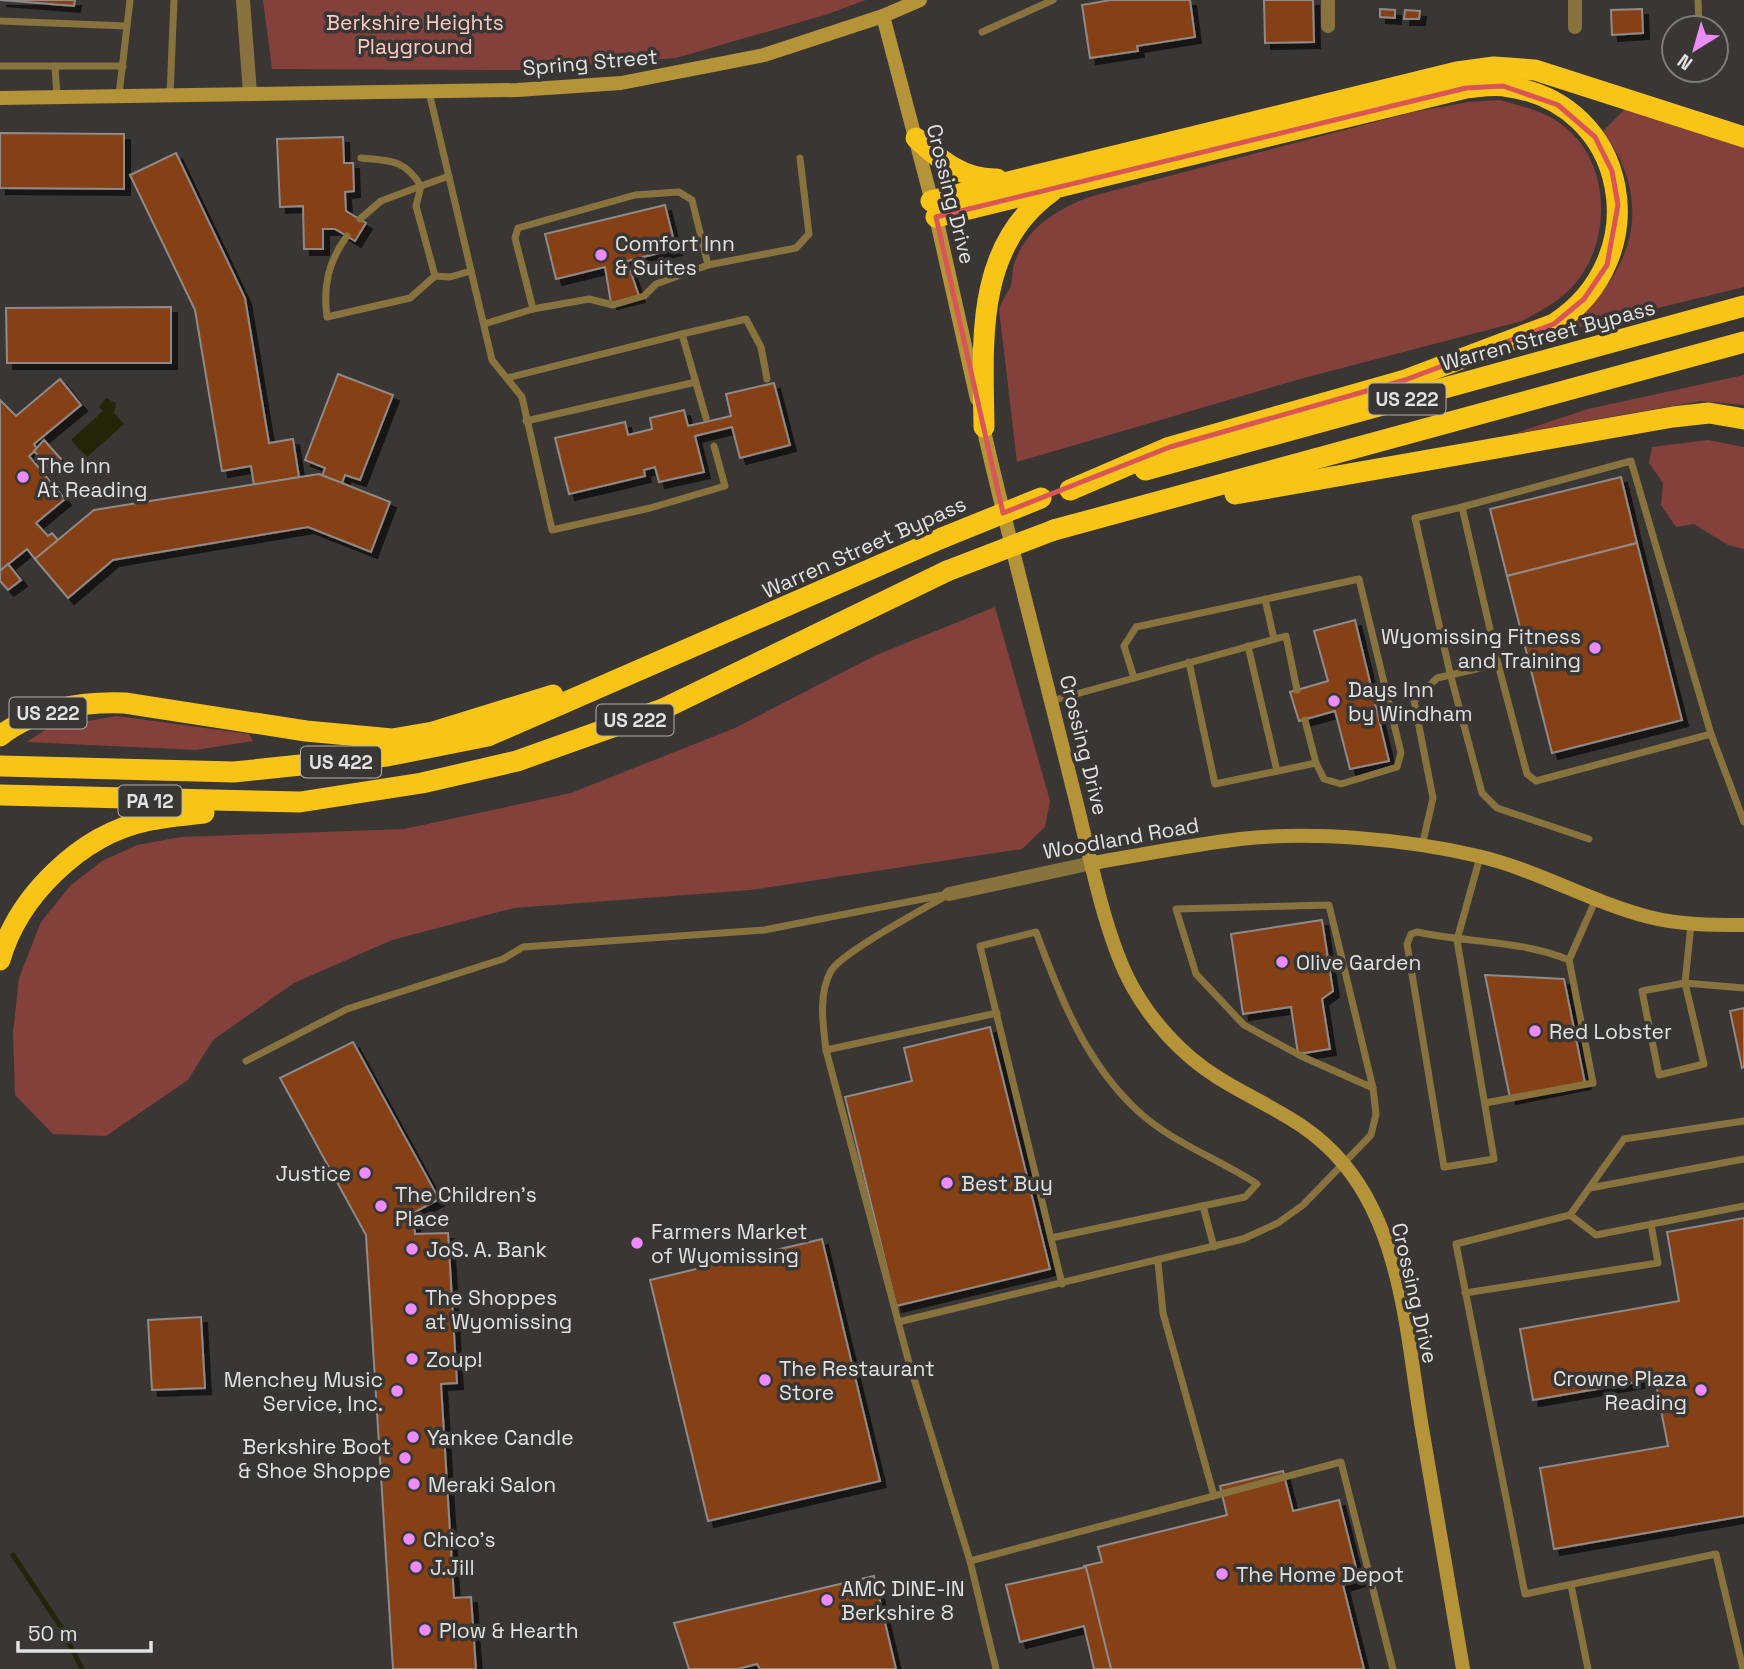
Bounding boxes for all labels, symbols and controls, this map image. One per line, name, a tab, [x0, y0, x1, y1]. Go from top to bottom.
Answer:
park label: Berkshire Heights Playground	[326, 9, 504, 60]
north arrow	[1660, 14, 1730, 84]
street label: Spring Street	[521, 43, 659, 81]
text: N	[1672, 48, 1698, 76]
street label: Crossing Drive	[921, 121, 981, 267]
place label: Comfort Inn & Suites	[615, 230, 735, 281]
marker: Comfort Inn & Suites	[593, 247, 609, 263]
street label: Warren Street Bypass	[1438, 293, 1658, 377]
road number: US 222	[1368, 384, 1446, 414]
place label: The Inn At Reading	[37, 452, 147, 503]
marker: The Inn At Reading	[15, 469, 31, 485]
street label: Warren Street Bypass	[758, 490, 970, 604]
place label: Wyomissing Fitness and Training	[1381, 623, 1581, 674]
marker: Wyomissing Fitness and Training	[1587, 640, 1603, 656]
street label: Crossing Drive	[1054, 672, 1114, 818]
place label: Days Inn by Windham	[1348, 676, 1473, 727]
marker: Days Inn by Windham	[1326, 693, 1342, 709]
road number: US 222	[9, 698, 86, 728]
road number: US 222	[596, 705, 674, 736]
road number: US 422	[301, 747, 381, 778]
road number: PA 12	[118, 786, 182, 816]
street label: Woodland Road	[1041, 811, 1201, 865]
place label: Olive Garden	[1296, 949, 1421, 976]
marker: Olive Garden	[1274, 954, 1290, 970]
place label: Red Lobster	[1549, 1018, 1672, 1045]
marker: Red Lobster	[1527, 1023, 1543, 1039]
place label: Justice	[276, 1160, 351, 1187]
marker: Justice	[357, 1165, 373, 1181]
place label: Best Buy	[961, 1170, 1053, 1197]
marker: Best Buy	[939, 1175, 955, 1191]
place label: The Children's Place	[395, 1181, 537, 1232]
marker: The Children's Place	[373, 1198, 389, 1214]
place label: Farmers Market of Wyomissing	[651, 1218, 807, 1269]
street label: Crossing Drive	[1386, 1220, 1444, 1366]
marker: Farmers Market of Wyomissing	[629, 1235, 645, 1251]
place label: JoS. A. Bank	[426, 1236, 547, 1263]
marker: JoS. A. Bank	[404, 1241, 420, 1257]
place label: The Shoppes at Wyomissing	[425, 1284, 572, 1335]
marker: The Shoppes at Wyomissing	[403, 1301, 419, 1317]
place label: Zoup!	[426, 1346, 482, 1373]
marker: Zoup!	[404, 1351, 420, 1367]
place label: The Restaurant Store	[779, 1355, 935, 1406]
place label: Crowne Plaza Reading	[1553, 1365, 1687, 1416]
place label: Menchey Music Service, Inc.	[224, 1366, 383, 1417]
marker: The Restaurant Store	[757, 1372, 773, 1388]
marker: Crowne Plaza Reading	[1693, 1382, 1709, 1398]
marker: Menchey Music Service, Inc.	[389, 1383, 405, 1399]
place label: Yankee Candle	[427, 1424, 574, 1451]
marker: Yankee Candle	[405, 1429, 421, 1445]
place label: Berkshire Boot & Shoe Shoppe	[238, 1433, 391, 1484]
marker: Berkshire Boot & Shoe Shoppe	[397, 1450, 413, 1466]
place label: Meraki Salon	[428, 1471, 556, 1498]
marker: Meraki Salon	[406, 1476, 422, 1492]
place label: Chico's	[423, 1526, 496, 1553]
marker: Chico's	[401, 1531, 417, 1547]
place label: J.Jill	[430, 1554, 475, 1581]
marker: J.Jill	[408, 1559, 424, 1575]
place label: The Home Depot	[1236, 1561, 1404, 1588]
marker: The Home Depot	[1214, 1566, 1230, 1582]
place label: AMC DINE-IN Berkshire 8	[841, 1575, 965, 1626]
marker: AMC DINE-IN Berkshire 8	[819, 1592, 835, 1608]
scale bar	[18, 1610, 150, 1654]
place label: Plow & Hearth	[439, 1617, 579, 1644]
text: 50 m	[28, 1620, 78, 1647]
marker: Plow & Hearth	[417, 1622, 433, 1638]

